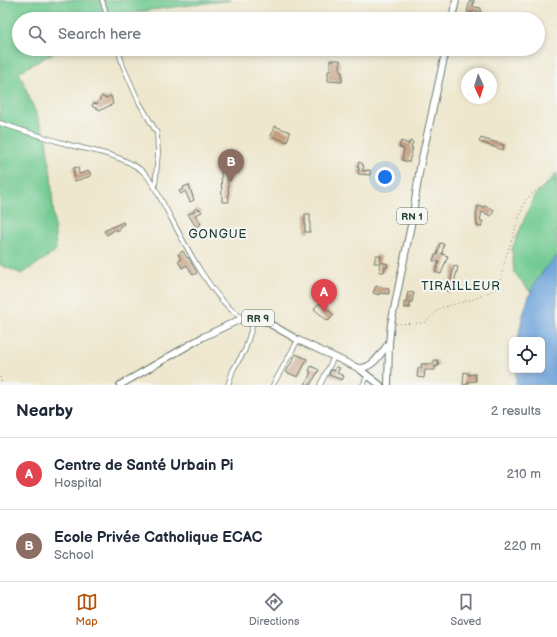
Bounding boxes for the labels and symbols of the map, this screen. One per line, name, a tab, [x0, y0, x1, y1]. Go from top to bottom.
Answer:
north arrow	[461, 68, 497, 104]
pin: B	[218, 149, 244, 182]
your location	[375, 167, 395, 187]
road number: RN 1	[397, 208, 427, 224]
district label: GONGUE	[189, 227, 247, 242]
pin: A	[311, 279, 337, 312]
district label: TIRAILLEUR	[421, 279, 501, 294]
road number: RR 9	[242, 310, 274, 326]

